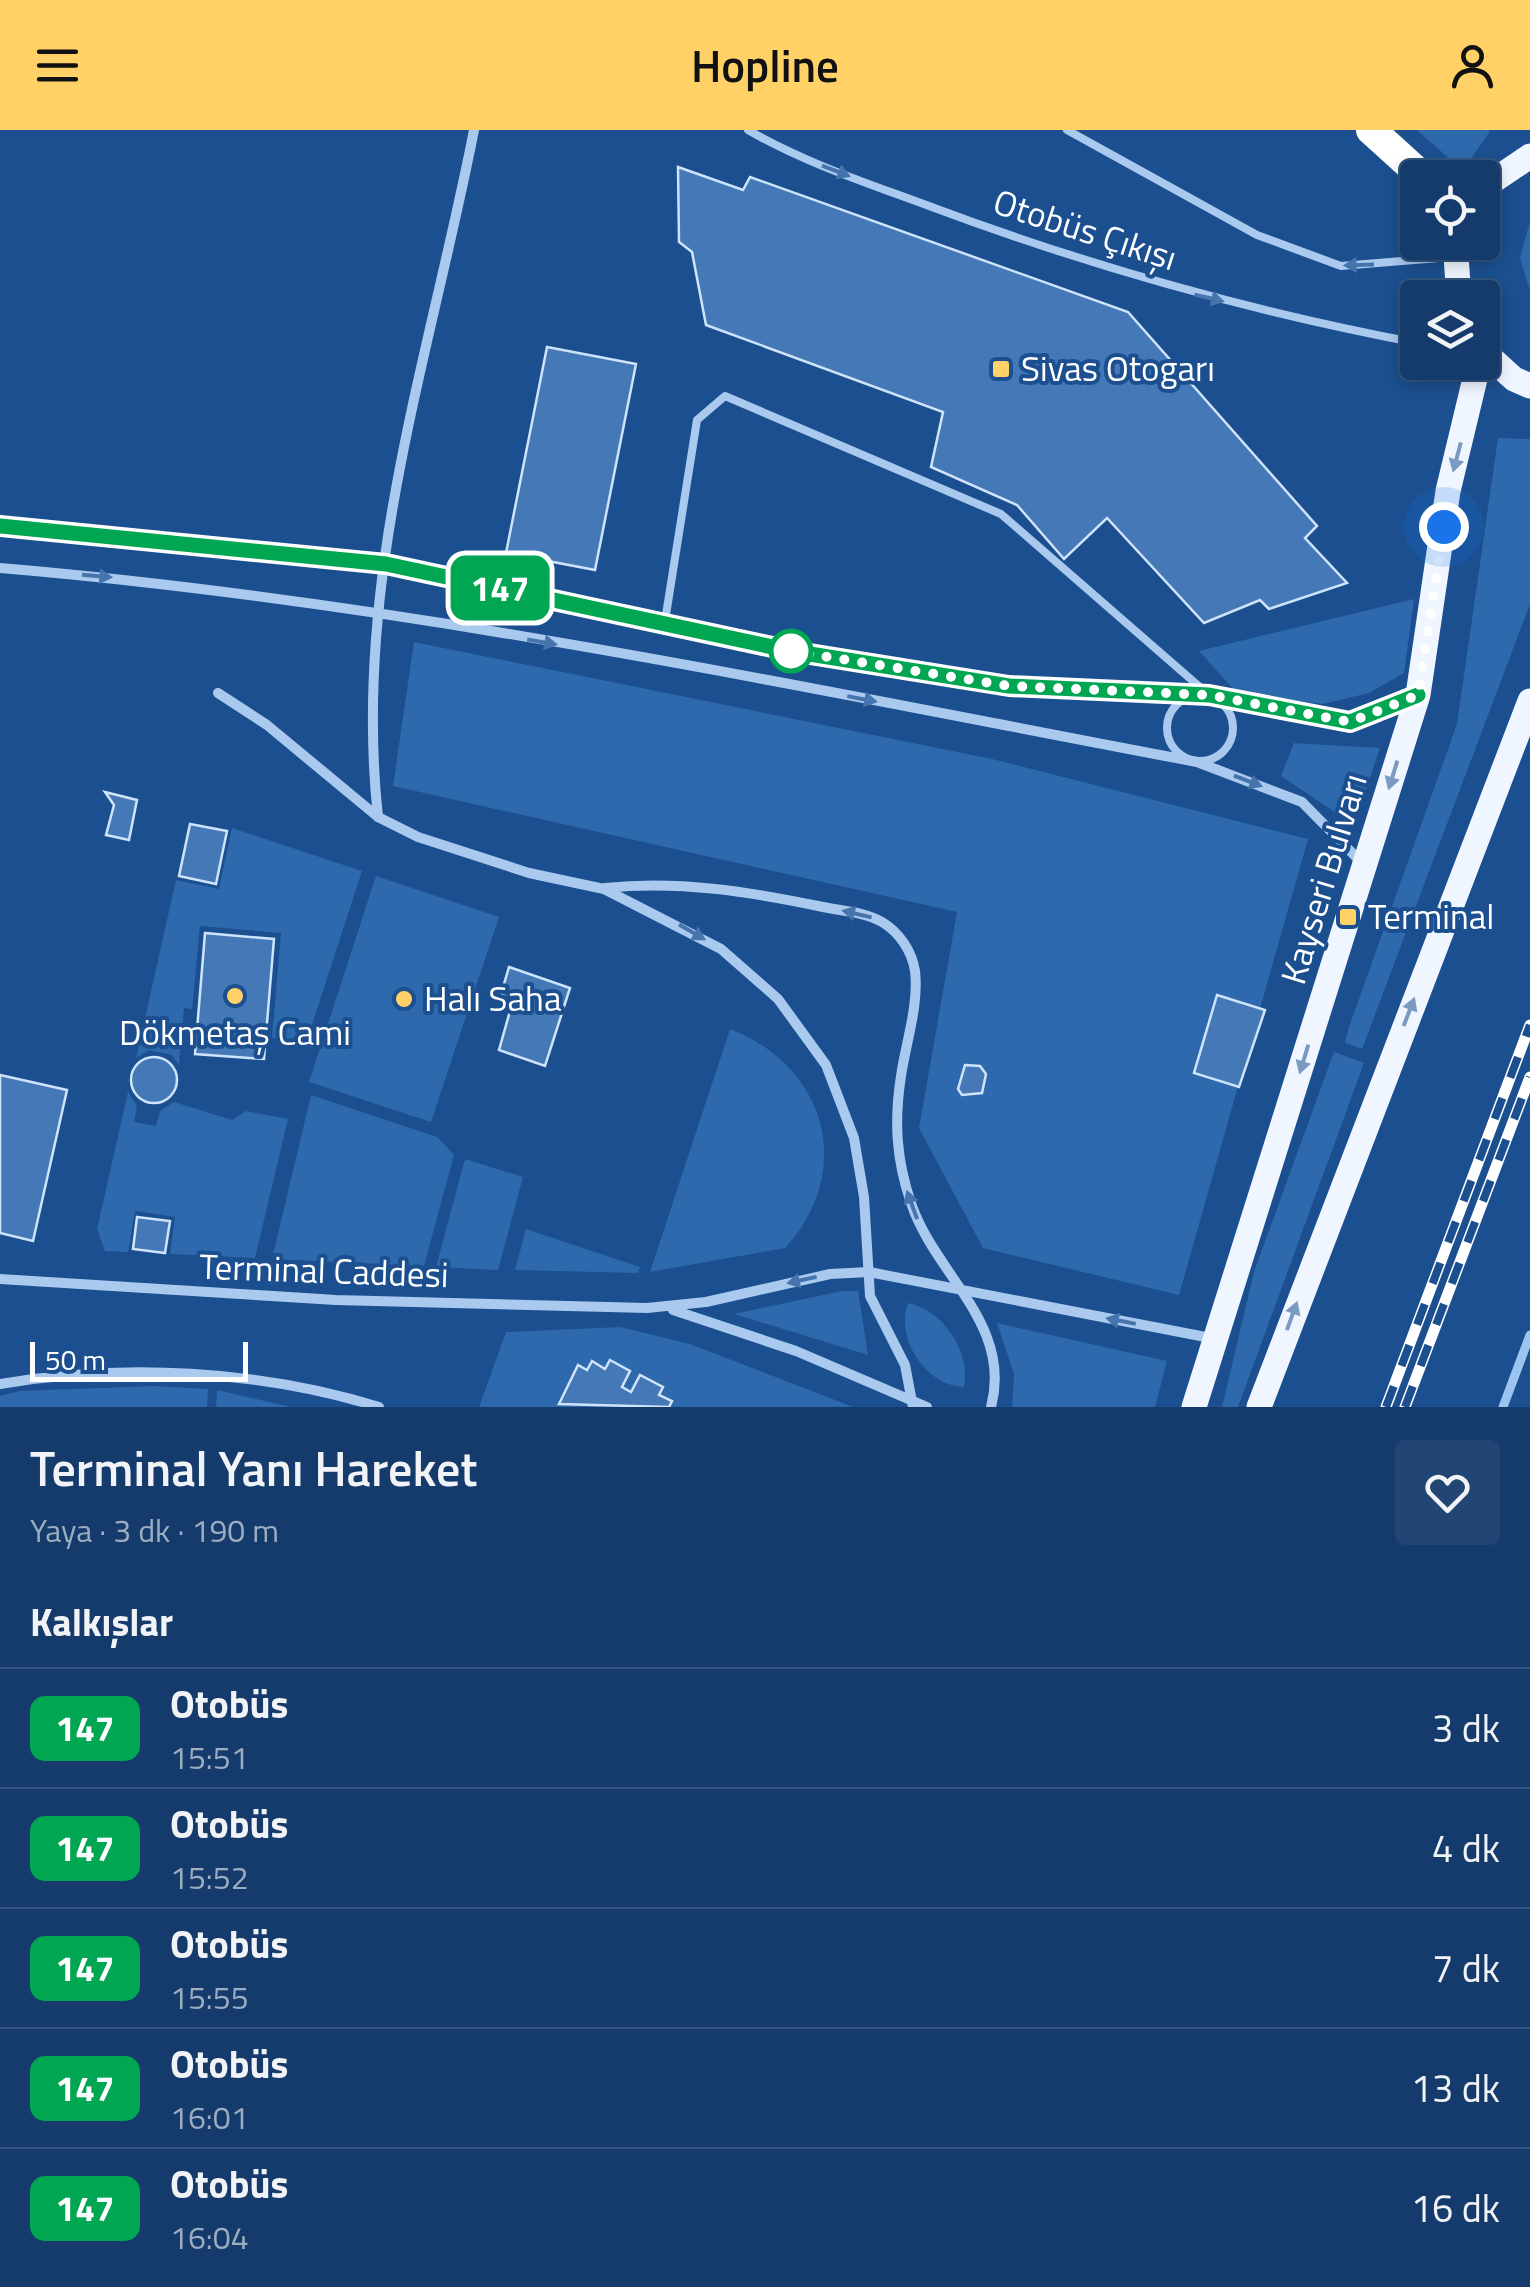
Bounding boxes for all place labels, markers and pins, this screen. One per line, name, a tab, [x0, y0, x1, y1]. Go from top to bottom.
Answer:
place label: Sivas Otogarı	[1021, 341, 1215, 395]
marker: Sivas Otogarı	[990, 358, 1012, 380]
unlabelled marker	[770, 630, 812, 672]
place label: Terminal	[1368, 889, 1494, 943]
marker: Terminal	[1337, 906, 1359, 928]
place label: Halı Saha	[424, 971, 561, 1025]
marker: Dökmetaş Cami	[224, 985, 246, 1007]
marker: Halı Saha	[393, 988, 415, 1010]
place label: Dökmetaş Cami	[119, 1005, 351, 1059]

